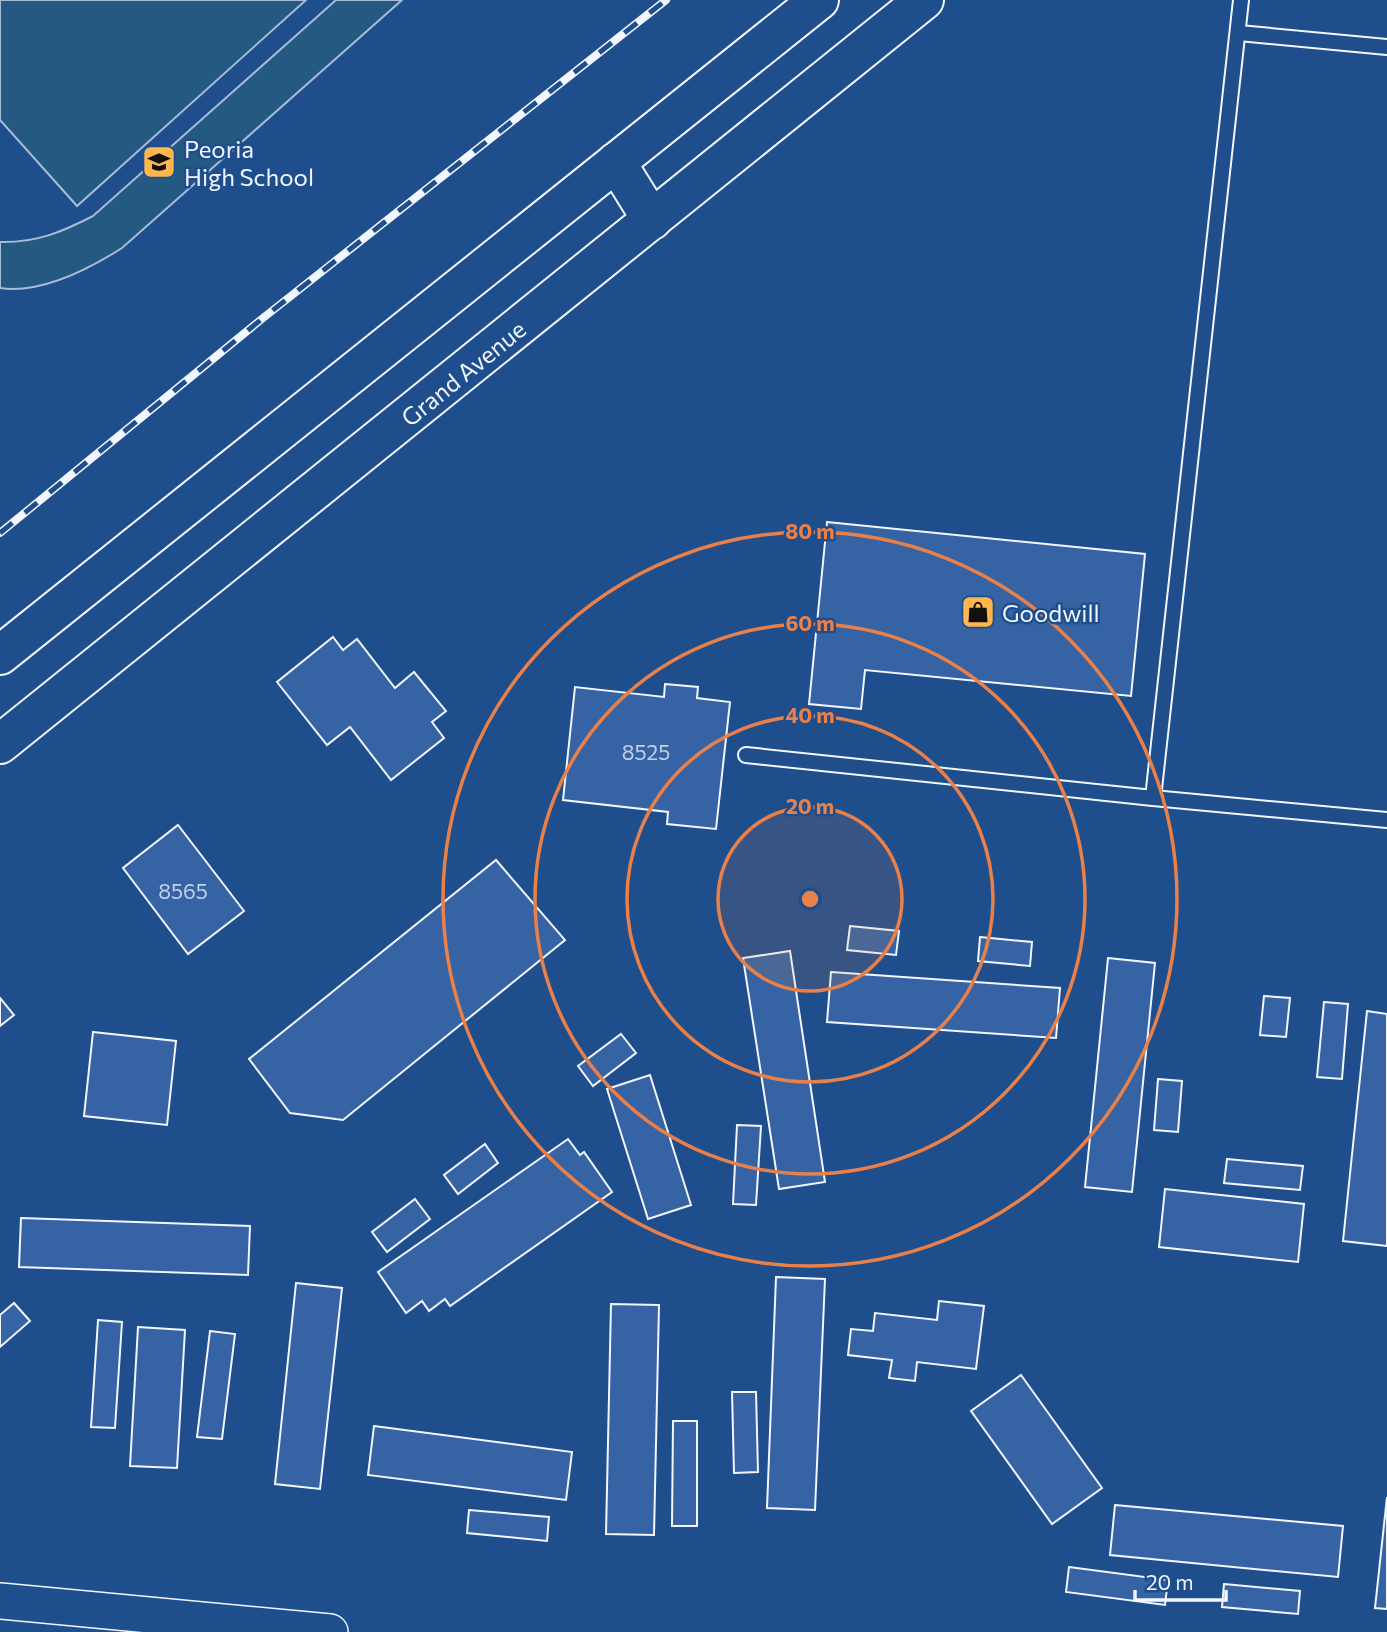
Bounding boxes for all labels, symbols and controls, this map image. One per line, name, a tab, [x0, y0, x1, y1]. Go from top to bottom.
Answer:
place label: Peoria High School	[184, 134, 314, 191]
school or university icon: Peoria High School	[140, 143, 178, 181]
street label: Grand Avenue	[395, 314, 531, 432]
text: 80 m	[785, 518, 835, 543]
shop icon: Goodwill	[959, 593, 997, 631]
place label: Goodwill	[1002, 598, 1100, 627]
text: 60 m	[785, 610, 835, 635]
text: 40 m	[785, 702, 835, 727]
house number: 8525	[622, 739, 670, 764]
text: 20 m	[786, 793, 834, 818]
house number: 8565	[158, 878, 208, 903]
centre of rings	[798, 887, 822, 911]
scale bar	[1135, 1558, 1226, 1602]
text: 20 m	[1146, 1569, 1194, 1594]

